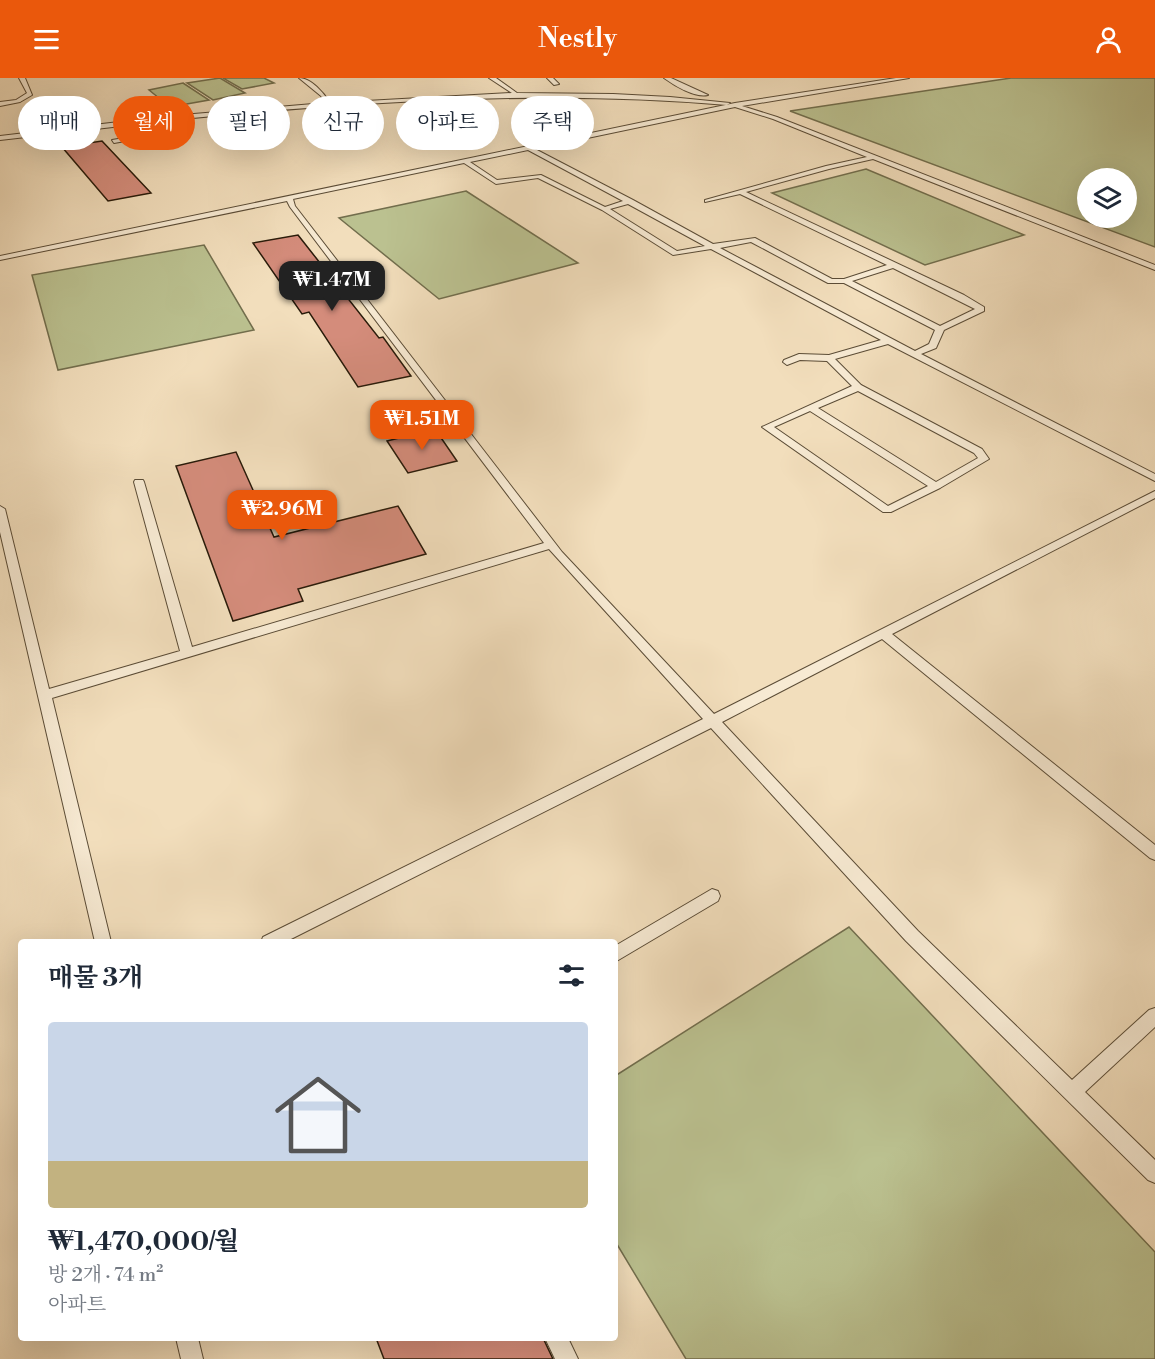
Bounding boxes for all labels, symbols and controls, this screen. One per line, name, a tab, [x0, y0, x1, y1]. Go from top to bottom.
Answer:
text: Nestly	[538, 22, 617, 56]
icon: menu	[30, 23, 63, 56]
icon: person	[1092, 23, 1125, 56]
chip: 매매	[18, 96, 101, 150]
chip: 월세	[113, 96, 195, 150]
chip: 필터	[207, 96, 290, 150]
chip: 신규	[302, 96, 384, 150]
chip: 아파트	[396, 96, 499, 150]
chip: 주택	[511, 96, 594, 150]
map controls	[1077, 168, 1137, 228]
button: layers	[1077, 168, 1137, 228]
pin: ₩1.47M	[283, 261, 381, 312]
text: ₩1.47M	[293, 268, 371, 293]
pin: ₩1.51M	[373, 400, 471, 451]
text: ₩1.51M	[384, 407, 460, 432]
pin: ₩2.96M	[233, 490, 331, 541]
text: ₩2.96M	[241, 497, 323, 522]
icon: filters	[555, 959, 588, 992]
text: 매물 3개	[48, 962, 143, 994]
icon: home	[264, 1061, 372, 1169]
text: ₩1,470,000/월	[48, 1226, 239, 1258]
text: 방 2개 · 74 m²	[48, 1263, 163, 1288]
text: 아파트	[48, 1293, 106, 1318]

